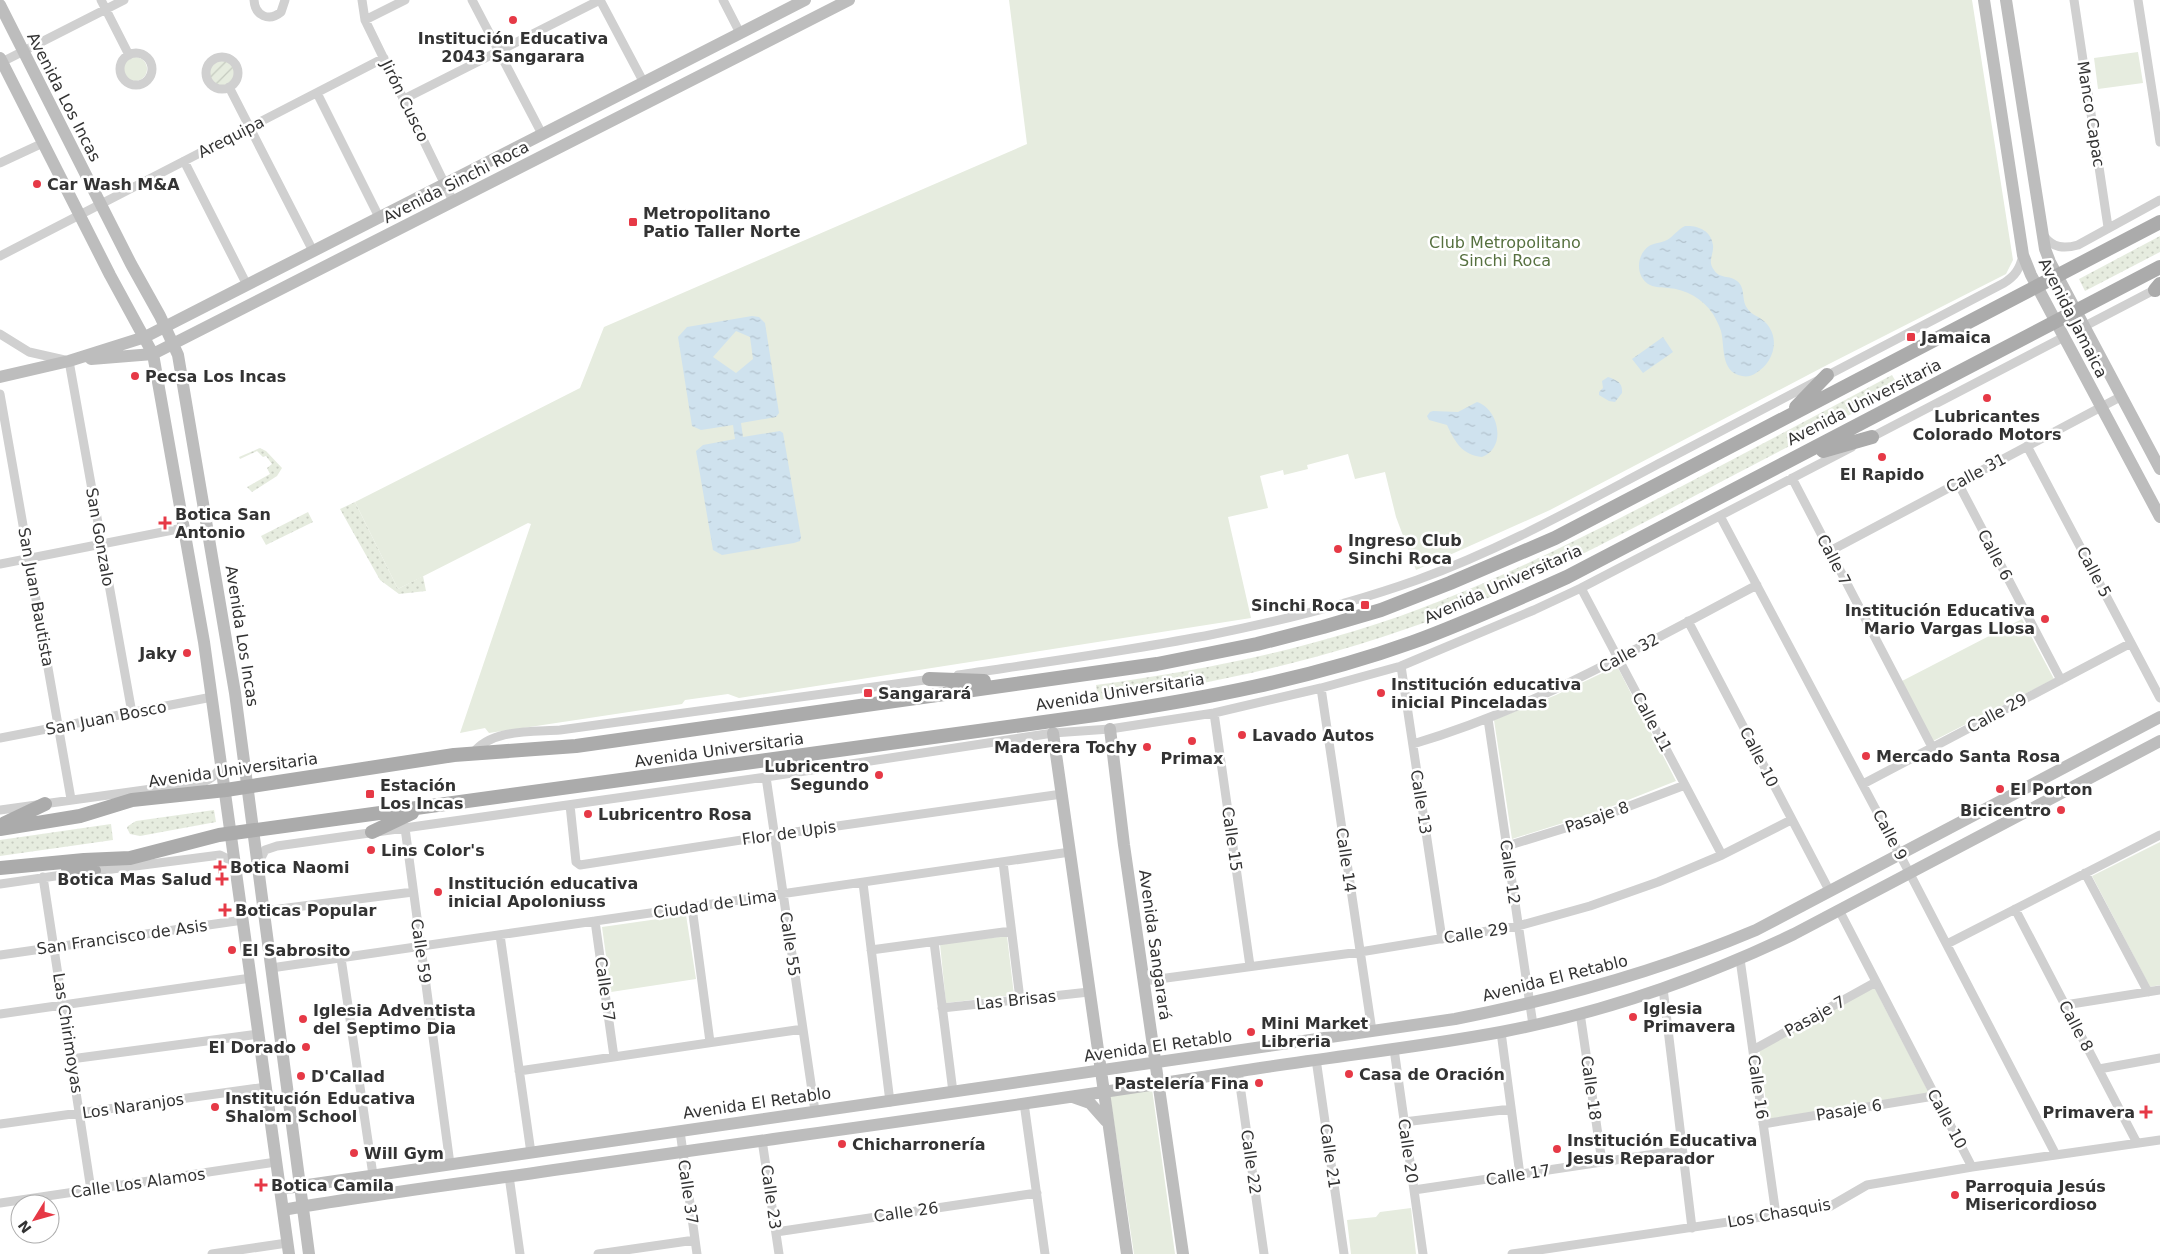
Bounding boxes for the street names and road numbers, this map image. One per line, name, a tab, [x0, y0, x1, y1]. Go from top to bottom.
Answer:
street label: Avenida Los Incas	[23, 29, 105, 165]
street label: Jirón Cusco	[377, 56, 433, 145]
street label: Manco Capac	[2073, 60, 2109, 168]
street label: Arequipa	[195, 112, 267, 162]
street label: Avenida Sinchi Roca	[380, 137, 532, 227]
street label: Avenida Jamaica	[2035, 255, 2111, 381]
street label: Avenida Universitaria	[1784, 355, 1944, 449]
street label: Calle 31	[1943, 449, 2009, 497]
street label: San Gonzalo	[82, 486, 118, 588]
street label: San Juan Bautista	[14, 526, 58, 668]
street label: Calle 6	[1974, 526, 2016, 584]
street label: Calle 7	[1813, 531, 1855, 589]
street label: Avenida Universitaria	[1421, 541, 1585, 627]
street label: Calle 5	[2073, 543, 2115, 601]
street label: Avenida Los Incas	[221, 564, 263, 708]
street label: Calle 32	[1596, 629, 1662, 677]
street label: Avenida Universitaria	[1034, 669, 1206, 715]
street label: Calle 11	[1628, 689, 1676, 755]
street label: Calle 29	[1964, 689, 2030, 737]
street label: San Juan Bosco	[44, 697, 168, 739]
street label: Calle 10	[1736, 724, 1782, 790]
street label: Avenida Universitaria	[633, 729, 805, 771]
street label: Avenida Universitaria	[147, 749, 319, 791]
street label: Calle 13	[1407, 768, 1435, 836]
street label: Pasaje 8	[1562, 797, 1632, 837]
street label: Calle 15	[1218, 805, 1246, 873]
street label: Calle 9	[1869, 806, 1911, 864]
street label: Flor de Upis	[741, 817, 837, 849]
street label: Calle 14	[1332, 826, 1360, 894]
street label: Calle 12	[1496, 838, 1524, 906]
street label: Avenida Sangarará	[1135, 869, 1175, 1021]
street label: Ciudad de Lima	[652, 886, 778, 922]
street label: Calle 55	[776, 910, 804, 978]
street label: San Francisco de Asis	[35, 916, 209, 958]
street label: Calle 59	[407, 917, 435, 985]
street label: Calle 29	[1442, 919, 1510, 947]
street label: Avenida El Retablo	[1480, 951, 1630, 1005]
street label: Calle 57	[591, 955, 619, 1023]
street label: Las Chirimoyas	[49, 971, 87, 1095]
street label: Las Brisas	[975, 986, 1057, 1014]
street label: Pasaje 7	[1781, 992, 1849, 1040]
street label: Calle 8	[2055, 997, 2097, 1055]
street label: Avenida El Retablo	[1083, 1026, 1233, 1066]
street label: Calle 16	[1744, 1053, 1772, 1121]
street label: Calle 18	[1577, 1054, 1605, 1122]
street label: Avenida El Retablo	[682, 1083, 832, 1123]
street label: Calle 10	[1923, 1086, 1971, 1152]
street label: Los Naranjos	[81, 1089, 185, 1123]
street label: Pasaje 6	[1815, 1095, 1883, 1125]
street label: Calle 20	[1394, 1117, 1422, 1185]
street label: Calle 21	[1316, 1122, 1344, 1190]
street label: Calle 22	[1237, 1128, 1265, 1196]
street label: Calle 37	[674, 1158, 702, 1226]
street label: Calle 17	[1484, 1161, 1552, 1189]
street label: Calle 23	[757, 1163, 785, 1231]
street label: Calle Los Alamos	[70, 1164, 206, 1202]
street label: Los Chasquis	[1726, 1195, 1832, 1231]
street label: Calle 26	[872, 1198, 940, 1226]

